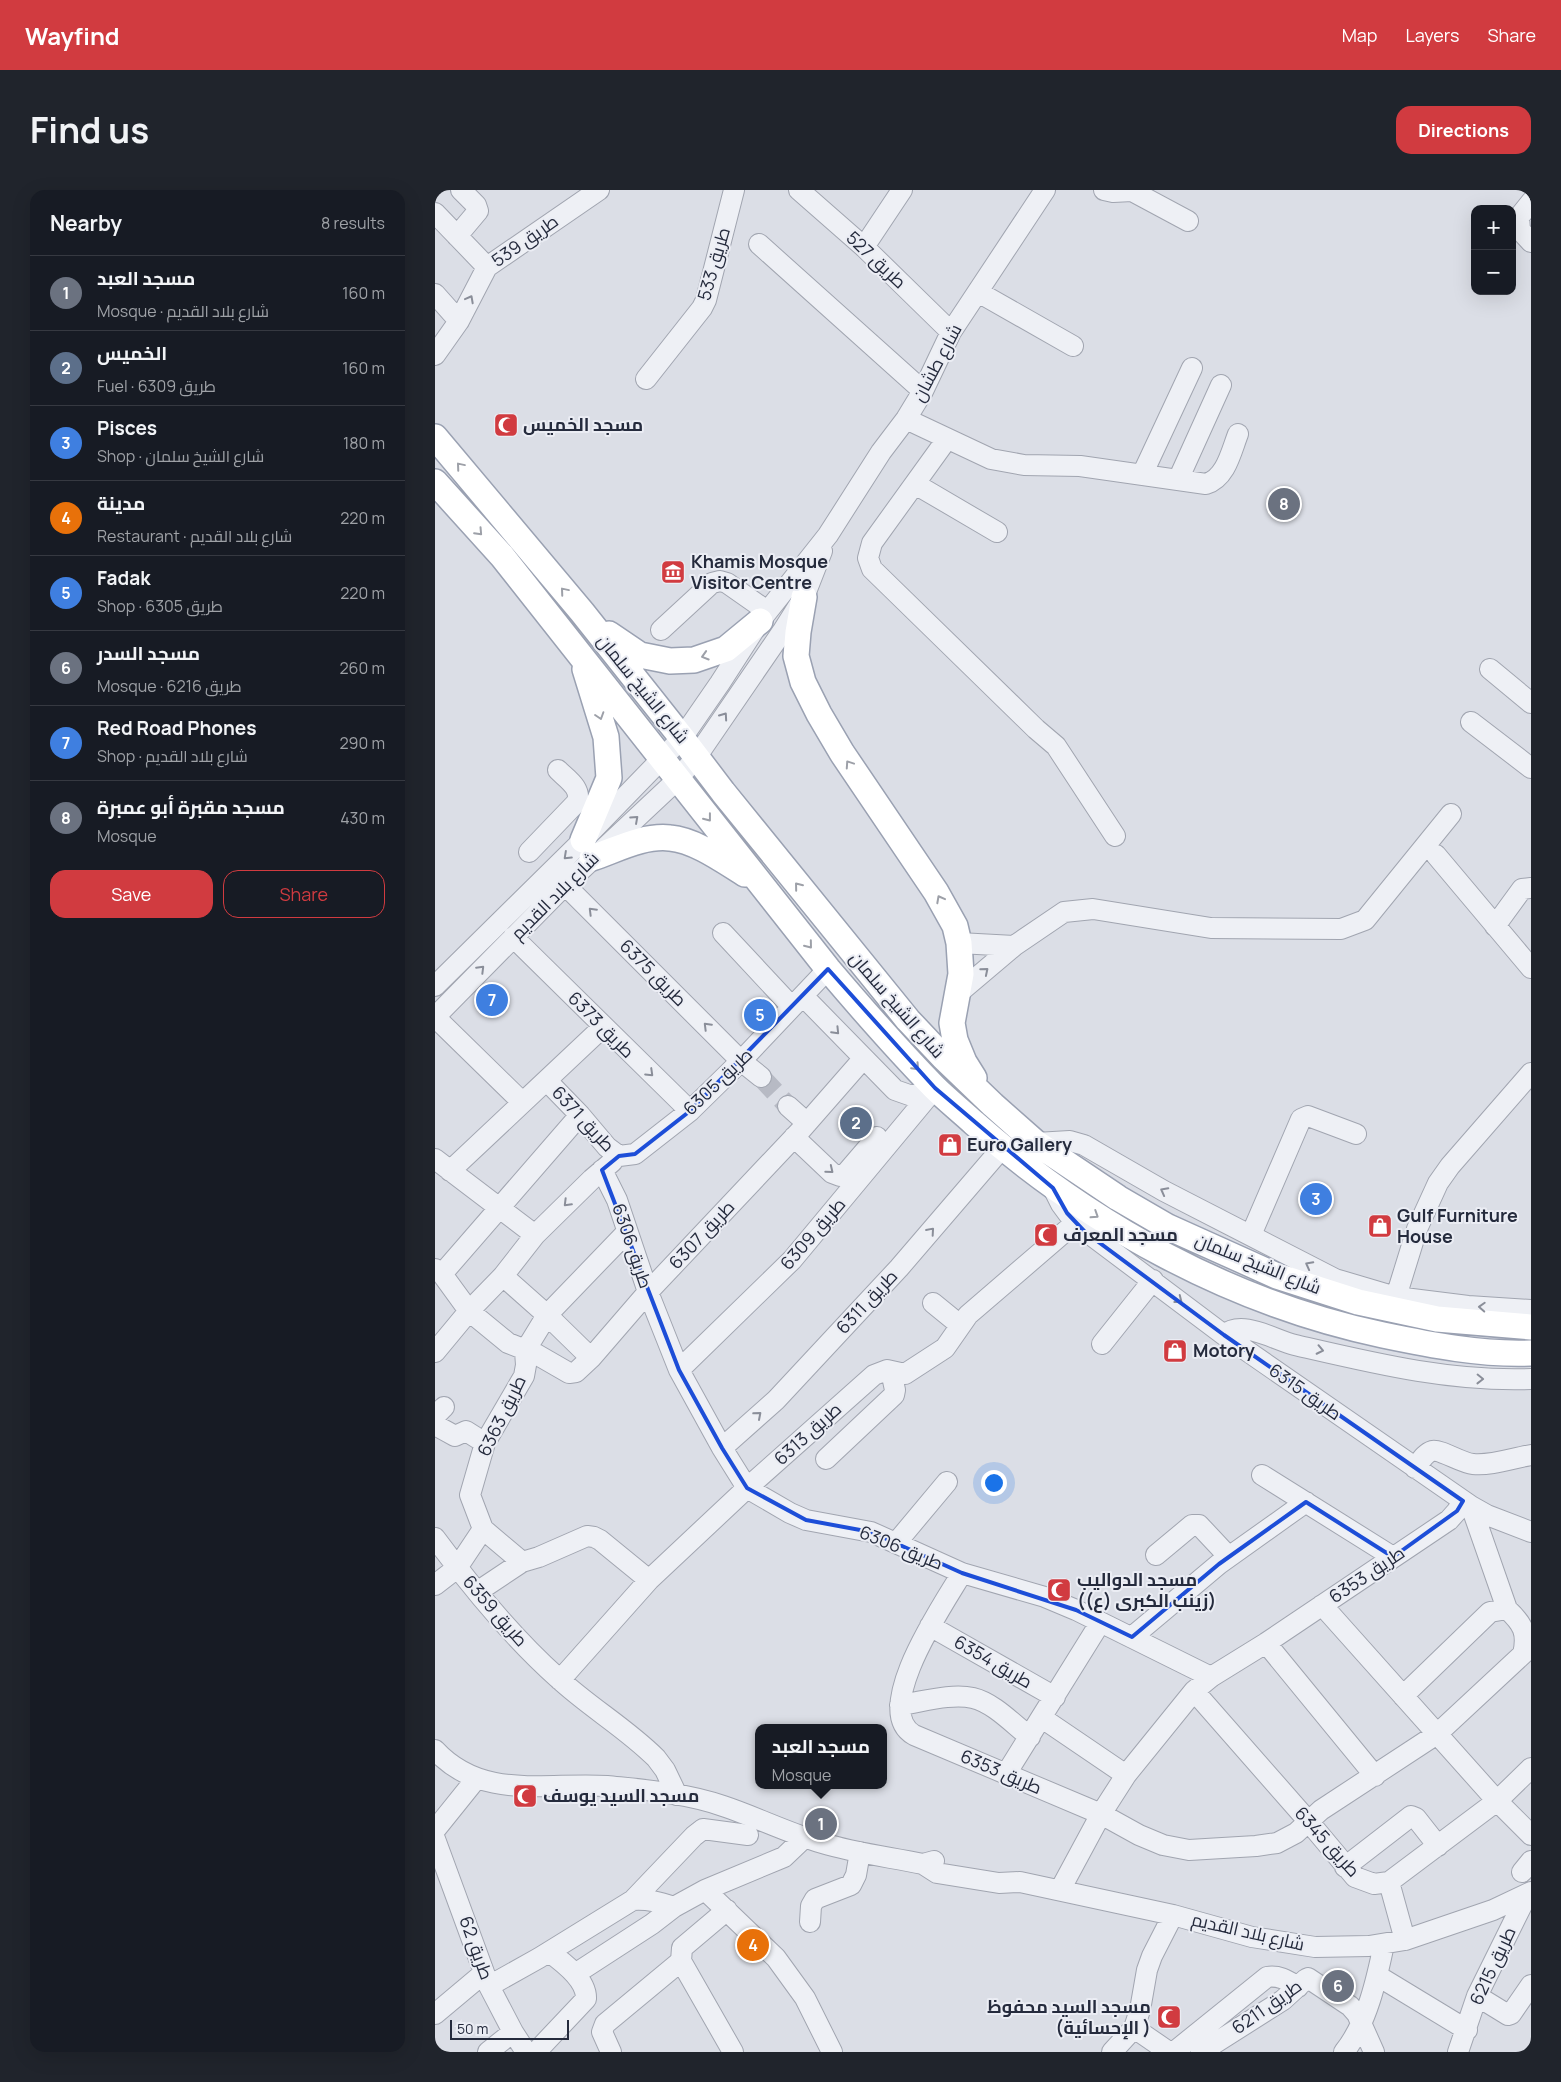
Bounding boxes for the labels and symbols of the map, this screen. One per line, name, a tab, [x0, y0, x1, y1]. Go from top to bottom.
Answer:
street label: طريق 539	[486, 208, 563, 273]
street label: طريق 533	[691, 224, 736, 303]
street label: طريق 527	[841, 225, 912, 294]
one-way arrow	[464, 296, 474, 305]
street label: شارع طشان	[906, 320, 967, 406]
mosque icon: مسجد الخميس	[493, 412, 519, 438]
place label: مسجد الخميس	[523, 412, 643, 436]
one-way arrow	[457, 463, 465, 472]
pin: 8	[1268, 485, 1300, 523]
one-way arrow	[473, 526, 482, 535]
place label: Khamis Mosque Visitor Centre	[691, 549, 828, 594]
museum icon: Khamis Mosque Visitor Centre	[660, 559, 686, 585]
one-way arrow	[560, 587, 569, 596]
street label: شارع الشيخ سلمان	[592, 629, 695, 749]
one-way arrow	[701, 651, 710, 661]
one-way arrow	[594, 711, 604, 720]
one-way arrow	[718, 712, 727, 722]
one-way arrow	[846, 760, 855, 770]
one-way arrow	[702, 812, 710, 821]
one-way arrow	[630, 816, 639, 825]
street label: شارع بلاد القديم	[505, 846, 604, 945]
one-way arrow	[563, 850, 572, 859]
one-way arrow	[796, 883, 804, 892]
one-way arrow	[936, 895, 946, 904]
one-way arrow	[588, 908, 597, 917]
street label: طريق 6375	[614, 934, 692, 1012]
one-way arrow	[803, 939, 811, 948]
street label: شارع الشيخ سلمان	[844, 946, 951, 1063]
one-way arrow	[476, 966, 485, 975]
one-way arrow	[979, 968, 988, 976]
pin: 7	[476, 981, 508, 1019]
street label: طريق 6373	[563, 986, 640, 1063]
pin: 5	[744, 996, 776, 1034]
one-way arrow	[704, 1023, 713, 1032]
one-way arrow	[830, 1025, 839, 1034]
street label: طريق 6305	[678, 1042, 758, 1121]
one-way arrow	[910, 1062, 919, 1071]
one-way arrow	[645, 1067, 654, 1076]
street label: طريق 6371	[546, 1080, 620, 1157]
pin: 2	[840, 1104, 872, 1142]
shop icon: Euro Gallery	[937, 1132, 963, 1158]
place label: Euro Gallery	[967, 1132, 1072, 1156]
one-way arrow	[824, 1164, 834, 1173]
pin: 3	[1300, 1180, 1332, 1218]
one-way arrow	[1161, 1187, 1170, 1197]
street label: طريق 6309	[774, 1192, 851, 1275]
street label: طريق 6307	[663, 1195, 740, 1275]
one-way arrow	[564, 1197, 573, 1206]
street label: طريق 6306	[606, 1200, 659, 1292]
place label: Gulf Furniture House	[1397, 1203, 1518, 1248]
one-way arrow	[1089, 1208, 1098, 1218]
shop icon: Gulf Furniture House	[1367, 1213, 1393, 1239]
mosque icon: مسجد المعرف	[1033, 1222, 1059, 1248]
place label: مسجد المعرف	[1063, 1222, 1178, 1246]
one-way arrow	[925, 1227, 934, 1236]
street label: شارع الشيخ سلمان	[1191, 1227, 1325, 1300]
one-way arrow	[1305, 1261, 1314, 1271]
street label: طريق 6311	[830, 1264, 903, 1339]
one-way arrow	[1173, 1295, 1182, 1303]
one-way arrow	[1478, 1302, 1486, 1313]
shop icon: Motory	[1162, 1338, 1188, 1364]
place label: Motory	[1193, 1338, 1255, 1362]
one-way arrow	[1316, 1344, 1324, 1355]
street label: طريق 6315	[1264, 1357, 1347, 1426]
street label: طريق 6363	[471, 1371, 532, 1460]
one-way arrow	[1476, 1373, 1484, 1384]
street label: طريق 6313	[769, 1397, 847, 1471]
one-way arrow	[753, 1412, 762, 1421]
your location	[981, 1470, 1007, 1496]
street label: طريق 6306	[856, 1519, 947, 1576]
street label: طريق 6353	[1324, 1540, 1409, 1609]
place label: مسجد الدواليب (زينب الكبرى (ع))	[1077, 1567, 1216, 1613]
street label: طريق 6359	[457, 1569, 533, 1652]
mosque icon: مسجد الدواليب (زينب الكبرى (ع))	[1046, 1577, 1072, 1603]
street label: طريق 6354	[949, 1629, 1037, 1694]
street label: طريق 6353	[957, 1743, 1046, 1800]
mosque icon: مسجد السيد يوسف	[512, 1783, 538, 1809]
place label: مسجد السيد يوسف	[543, 1783, 699, 1807]
street label: طريق 6345	[1289, 1801, 1366, 1882]
pin: 1	[805, 1805, 837, 1843]
street label: شارع بلاد القديم	[1189, 1906, 1307, 1957]
street label: طريق 62	[453, 1912, 500, 1983]
street label: طريق 6215	[1464, 1923, 1522, 2009]
pin: 4	[737, 1926, 769, 1964]
pin: 6	[1322, 1967, 1354, 2005]
street label: طريق 6211	[1227, 1973, 1307, 2040]
place label: مسجد السيد محفوظ (الإحسائية )	[987, 1994, 1151, 2040]
mosque icon: مسجد السيد محفوظ (الإحسائية )	[1156, 2004, 1182, 2030]
scale bar	[450, 2017, 569, 2040]

